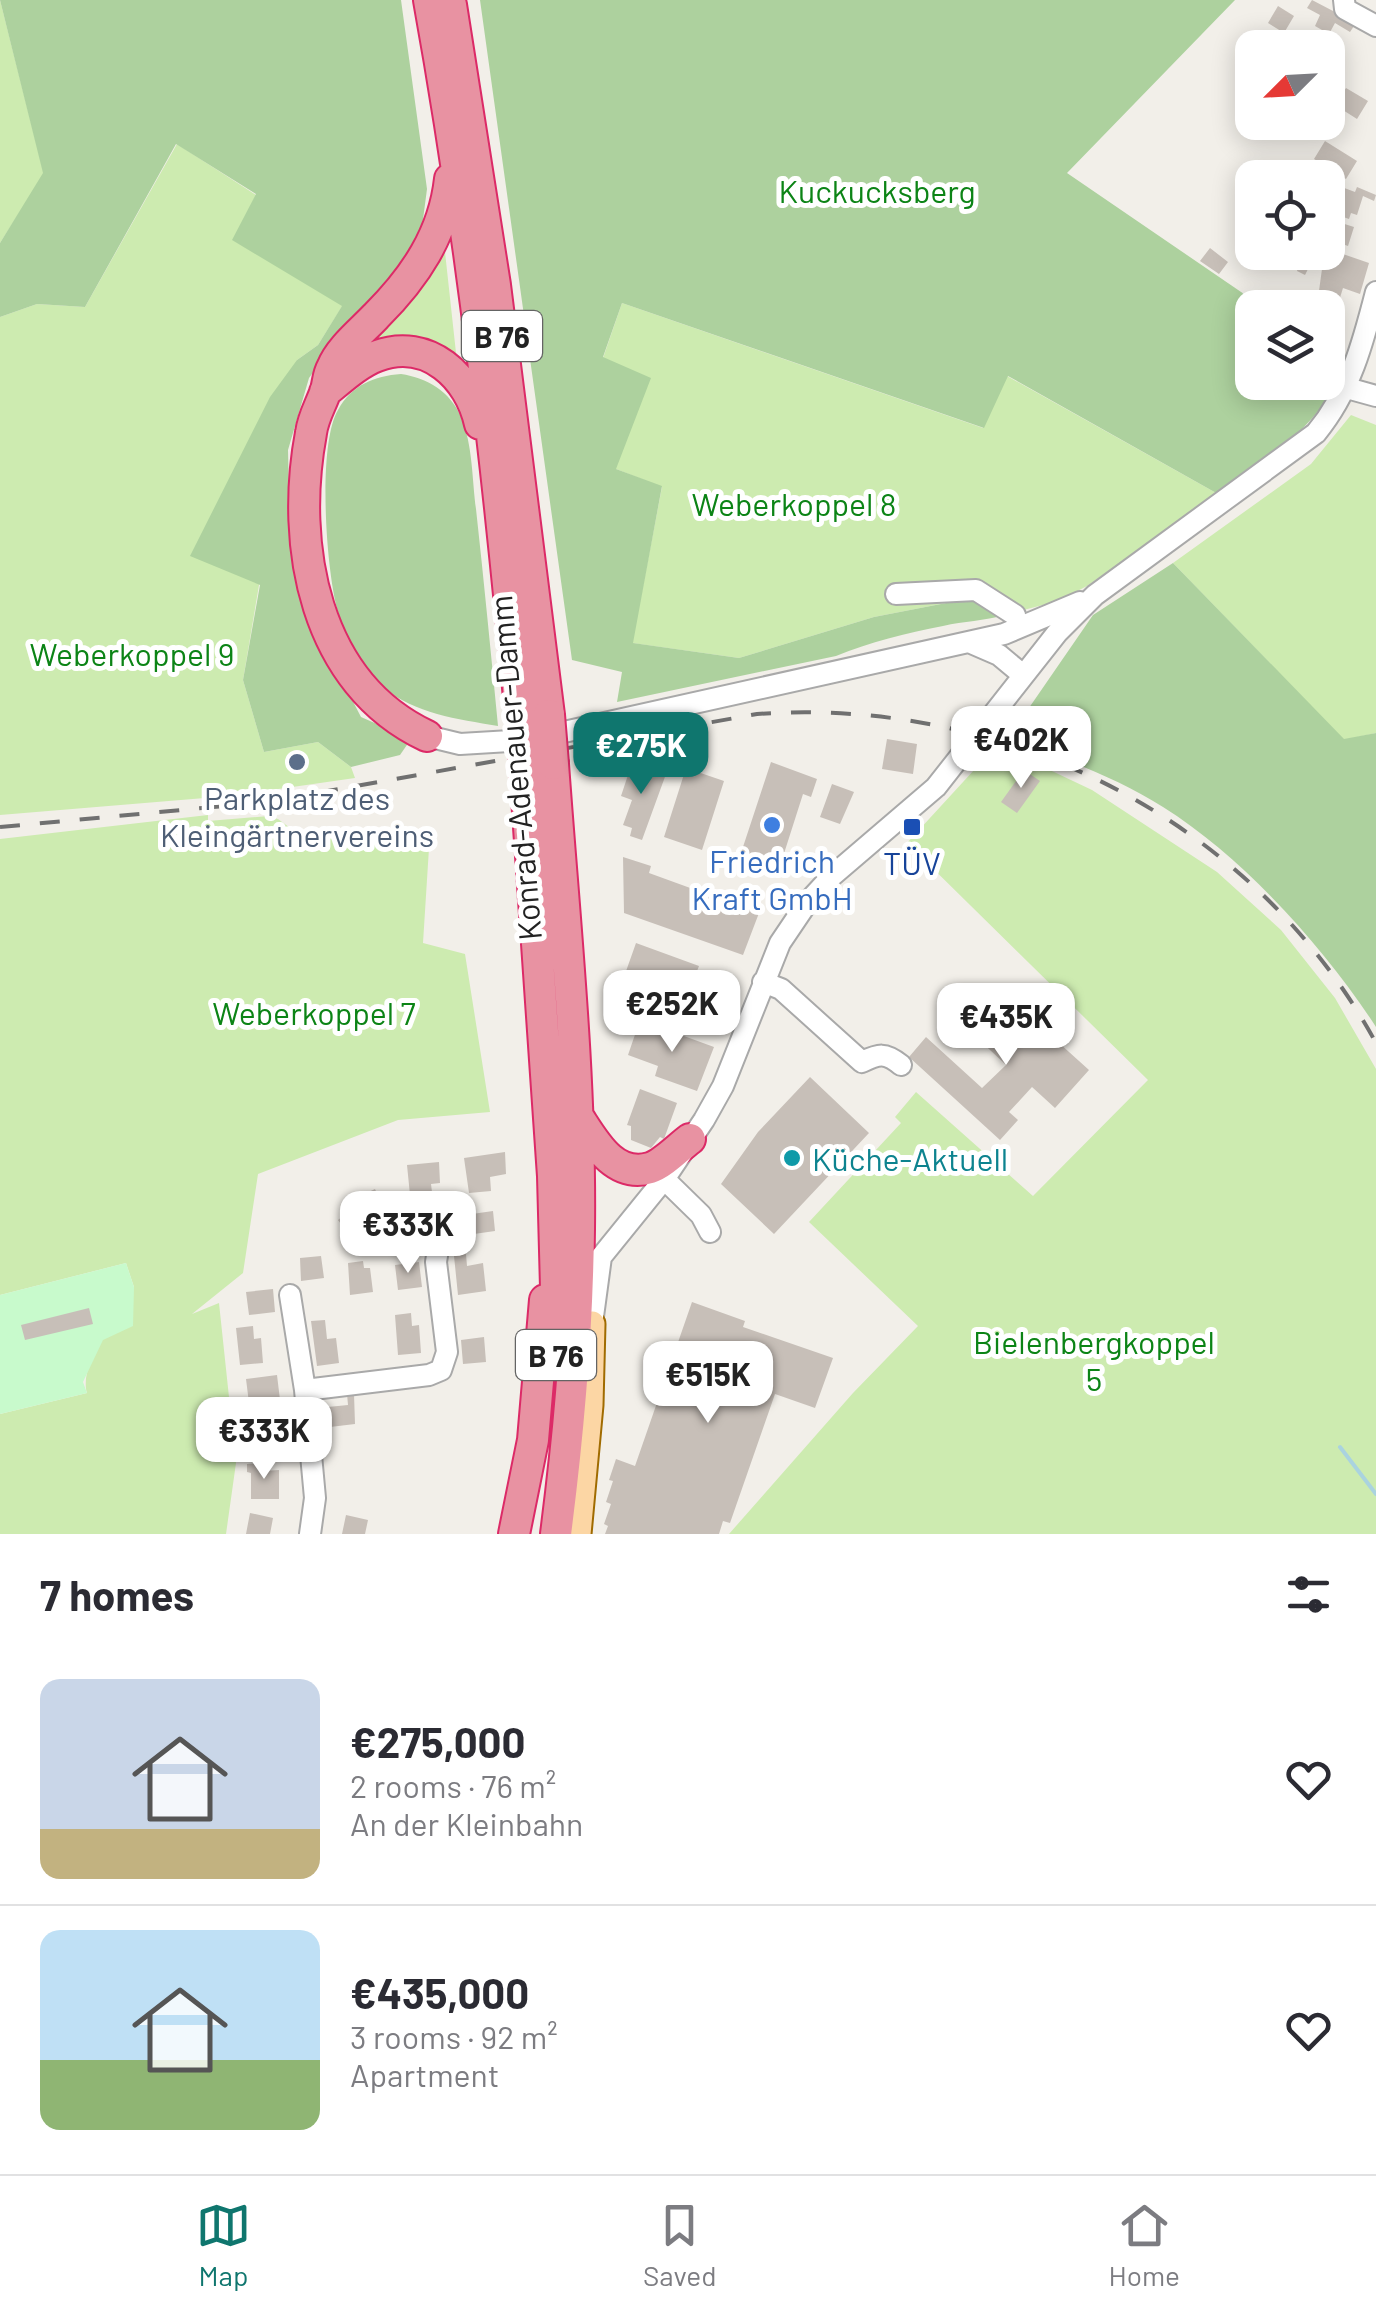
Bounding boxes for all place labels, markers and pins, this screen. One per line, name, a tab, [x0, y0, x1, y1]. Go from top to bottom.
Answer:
pin: €402K	[951, 706, 1091, 791]
pin: €275K	[571, 712, 711, 797]
marker: Parkplatz des Kleingärtnervereins	[286, 751, 308, 773]
place label: Parkplatz des Kleingärtnervereins	[160, 778, 434, 853]
marker: Friedrich Kraft GmbH	[761, 814, 783, 836]
marker: TÜV	[901, 816, 923, 838]
place label: Friedrich Kraft GmbH	[691, 841, 853, 916]
place label: TÜV	[883, 843, 941, 881]
pin: €252K	[602, 970, 742, 1055]
pin: €435K	[936, 983, 1076, 1068]
place label: Küche-Aktuell	[812, 1139, 1008, 1177]
marker: Küche-Aktuell	[781, 1147, 803, 1169]
pin: €333K	[338, 1191, 478, 1276]
pin: €515K	[638, 1341, 778, 1426]
pin: €333K	[194, 1397, 334, 1482]

